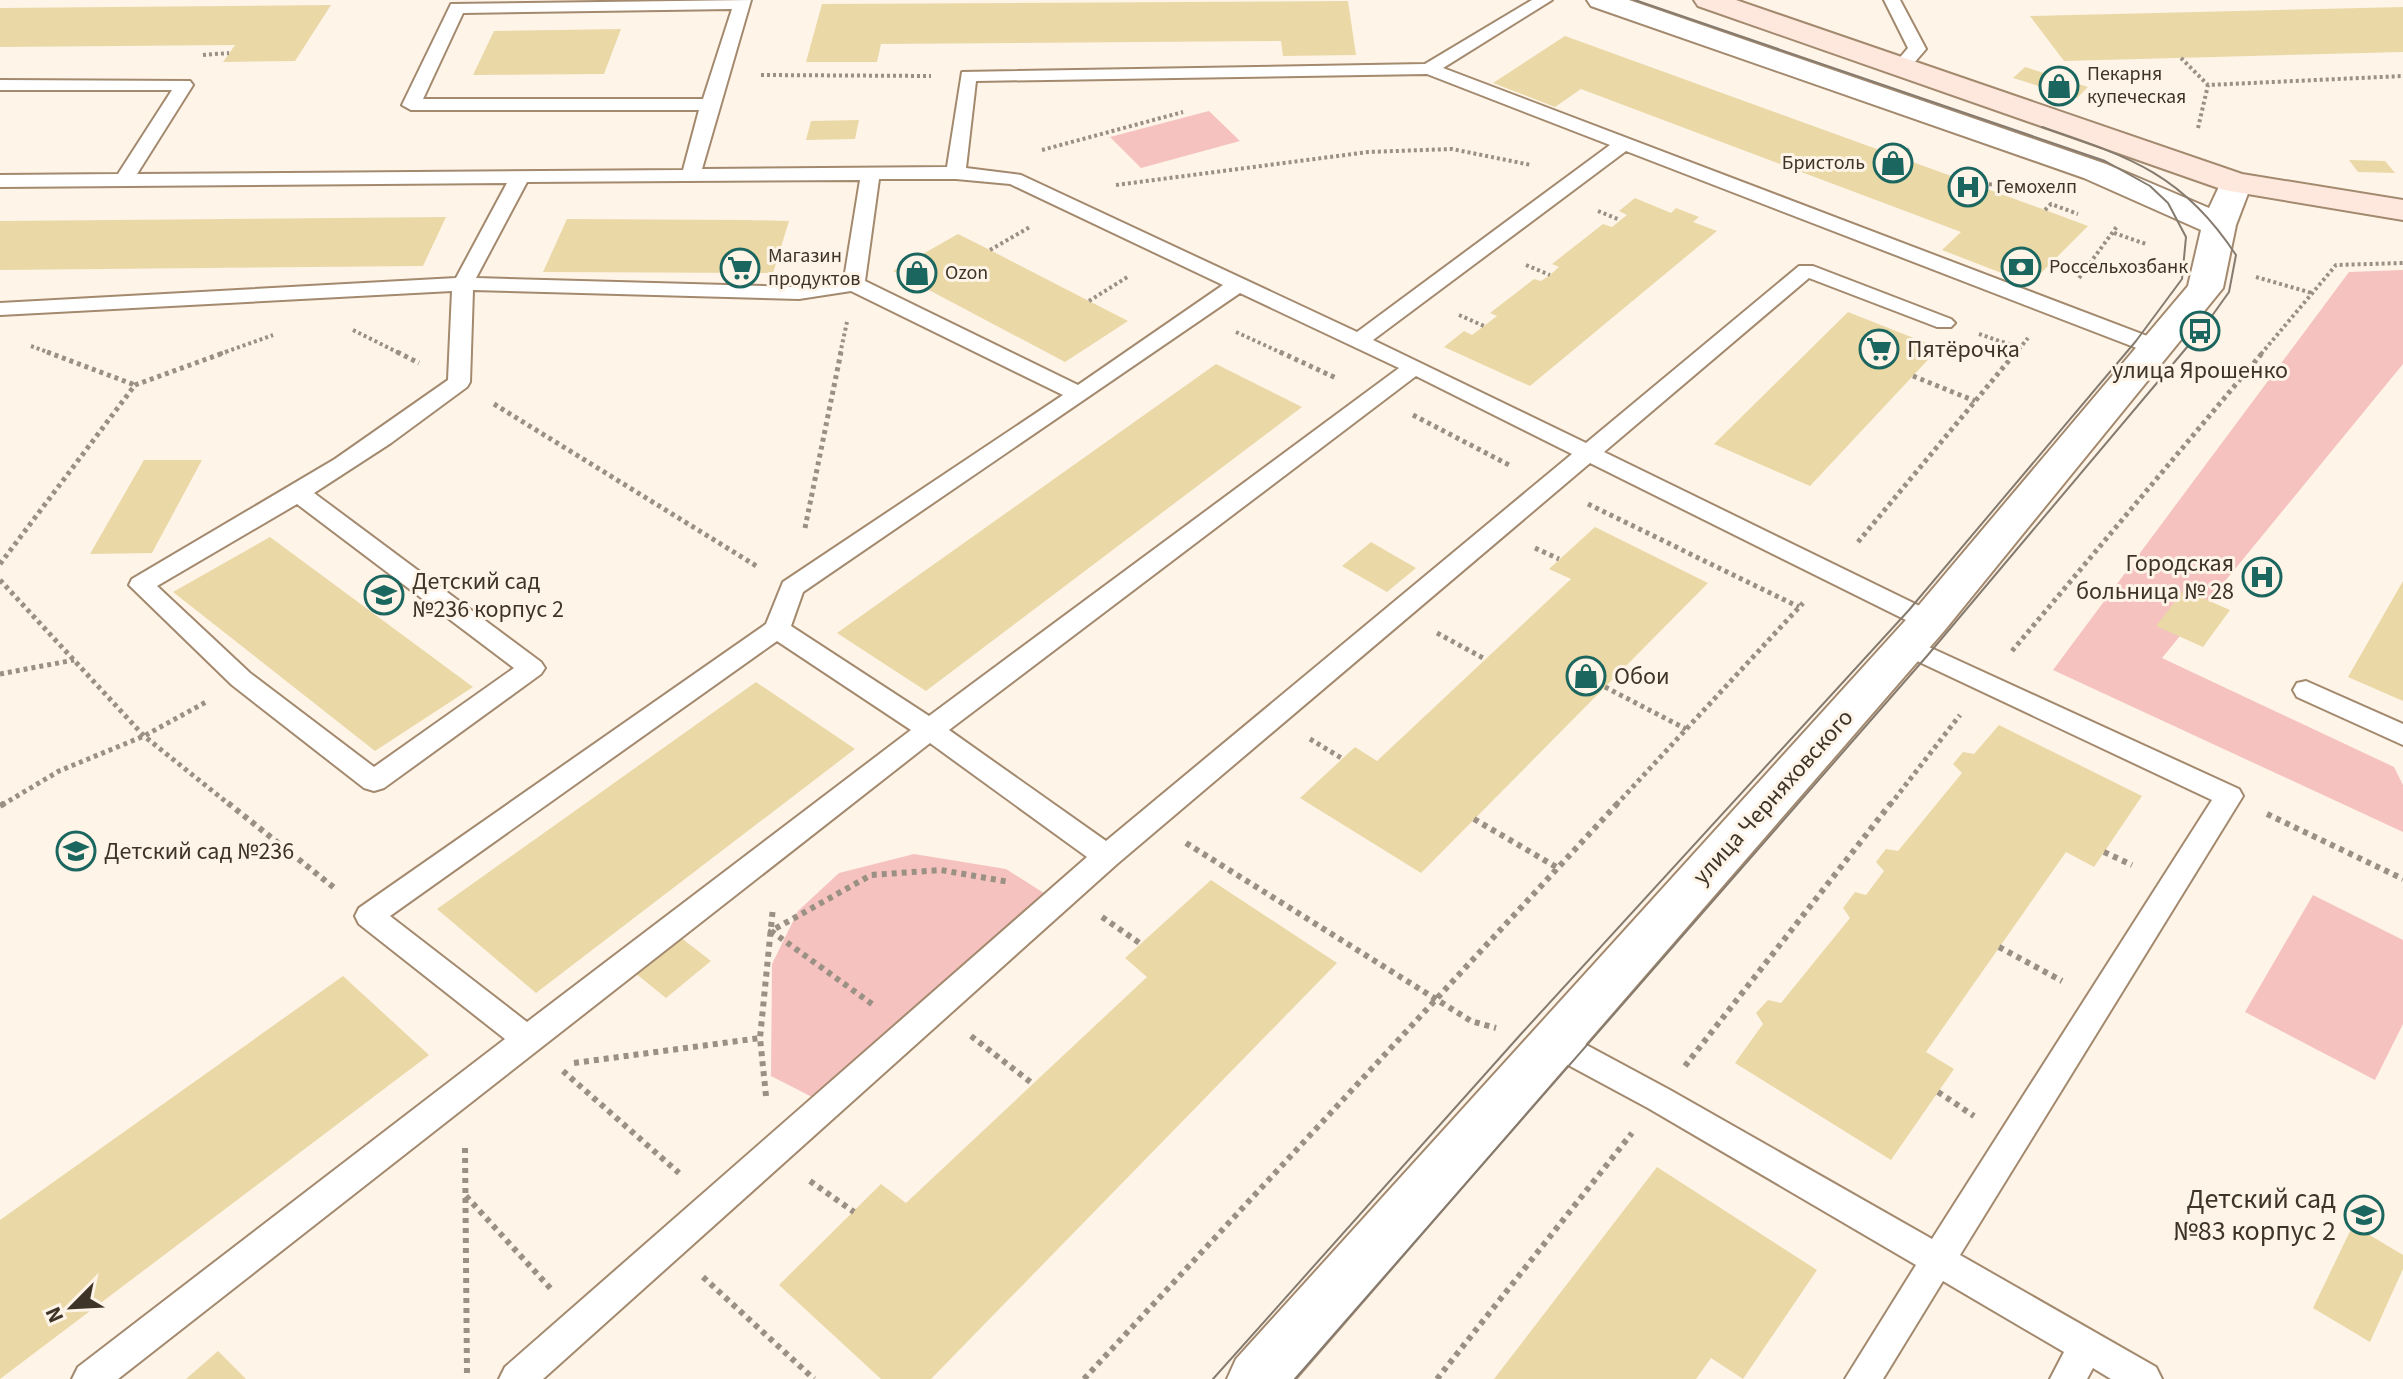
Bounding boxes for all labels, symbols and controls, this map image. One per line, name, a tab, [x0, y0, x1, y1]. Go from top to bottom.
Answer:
place label: Пекарня купеческая	[2087, 60, 2186, 111]
shop icon: Пекарня купеческая	[2038, 65, 2080, 107]
shop icon: Бристоль	[1872, 142, 1914, 184]
place label: Бристоль	[1782, 149, 1865, 177]
hospital icon: Гемохелп	[1947, 166, 1989, 208]
place label: Гемохелп	[1996, 173, 2077, 201]
place label: Магазин продуктов	[768, 242, 860, 293]
bank icon: Россельхозбанк	[2000, 246, 2042, 288]
supermarket icon: Магазин продуктов	[719, 247, 761, 289]
shop icon: Ozon	[896, 252, 938, 294]
place label: Россельхозбанк	[2049, 253, 2188, 281]
place label: Ozon	[945, 259, 988, 287]
bus stop icon: улица Ярошенко	[2179, 310, 2221, 352]
supermarket icon: Пятёрочка	[1858, 328, 1900, 370]
place label: Пятёрочка	[1907, 332, 2020, 367]
place label: улица Ярошенко	[2112, 353, 2288, 388]
place label: Городская больница № 28	[2076, 546, 2234, 609]
hospital icon: Городская больница № 28	[2241, 556, 2283, 598]
place label: Детский сад №236 корпус 2	[412, 564, 564, 627]
school or university icon: Детский сад №236 корпус 2	[363, 574, 405, 616]
shop icon: Обои	[1565, 655, 1607, 697]
place label: Обои	[1614, 659, 1670, 694]
street label: улица Черняховского	[1684, 701, 1862, 893]
school or university icon: Детский сад №236	[55, 830, 97, 872]
place label: Детский сад №236	[104, 834, 294, 869]
place label: Детский сад №83 корпус 2	[2173, 1179, 2336, 1251]
school or university icon: Детский сад №83 корпус 2	[2343, 1194, 2385, 1236]
north arrow	[32, 1267, 112, 1347]
text: N	[37, 1302, 72, 1328]

